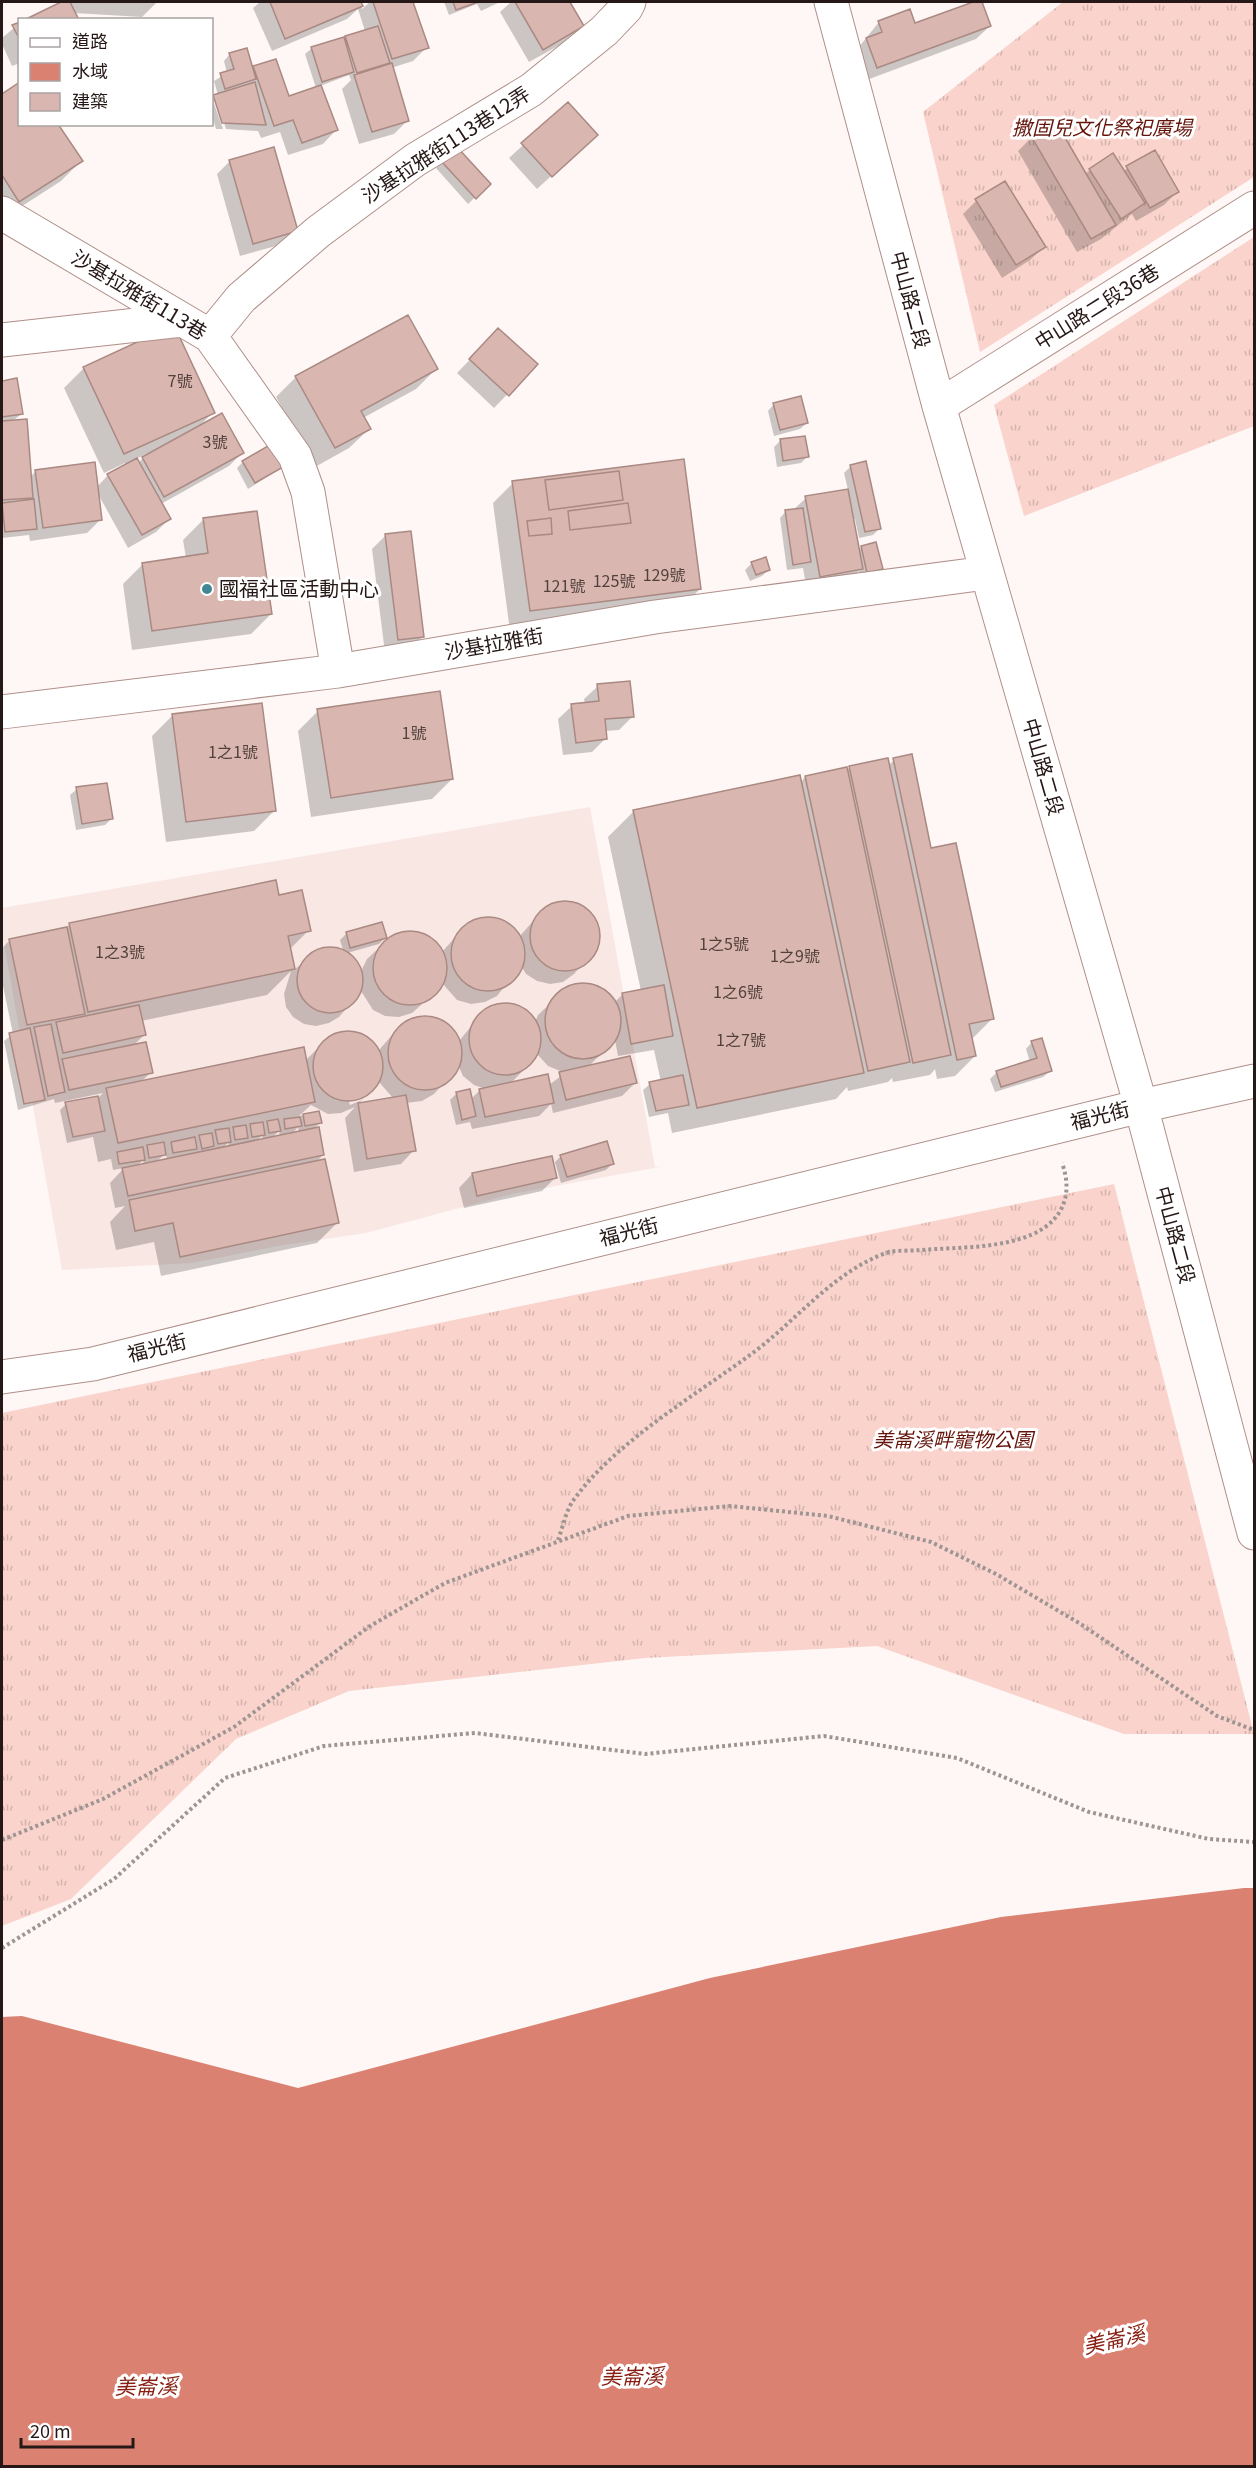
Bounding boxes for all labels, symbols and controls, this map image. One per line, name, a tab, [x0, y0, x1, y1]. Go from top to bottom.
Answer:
legend	[18, 18, 213, 126]
text: 道路	[72, 27, 108, 53]
text: 水域	[72, 57, 108, 83]
street label: 沙基拉雅街113巷12弄	[355, 78, 535, 209]
text: 建築	[72, 87, 108, 113]
park label: 撒固兒文化祭祀廣場	[1012, 112, 1194, 141]
street label: 沙基拉雅街113巷	[67, 242, 213, 346]
street label: 中山路二段	[885, 248, 938, 352]
street label: 中山路二段36巷	[1028, 256, 1164, 356]
house number: 7號	[168, 368, 192, 392]
house number: 3號	[203, 429, 227, 453]
house number: 129號	[643, 562, 685, 586]
house number: 125號	[593, 568, 635, 592]
place label: 國福社區活動中心	[219, 573, 379, 602]
house number: 121號	[543, 573, 585, 597]
marker: 國福社區活動中心	[200, 582, 214, 596]
street label: 沙基拉雅街	[442, 620, 545, 665]
street label: 中山路二段	[1017, 715, 1072, 819]
house number: 1號	[402, 720, 426, 744]
house number: 1之1號	[208, 739, 258, 763]
house number: 1之5號	[699, 931, 749, 955]
house number: 1之3號	[95, 939, 145, 963]
house number: 1之9號	[770, 943, 820, 967]
house number: 1之6號	[713, 979, 763, 1003]
house number: 1之7號	[716, 1027, 766, 1051]
street label: 福光街	[1067, 1093, 1132, 1136]
street label: 中山路二段	[1150, 1183, 1203, 1287]
street label: 福光街	[596, 1209, 661, 1252]
street label: 福光街	[124, 1325, 189, 1368]
park label: 美崙溪畔寵物公園	[873, 1424, 1036, 1453]
water label: 美崙溪	[1079, 2316, 1151, 2360]
water label: 美崙溪	[600, 2359, 667, 2391]
water label: 美崙溪	[114, 2369, 181, 2401]
scale bar	[21, 2411, 134, 2449]
text: 20 m	[30, 2417, 71, 2443]

